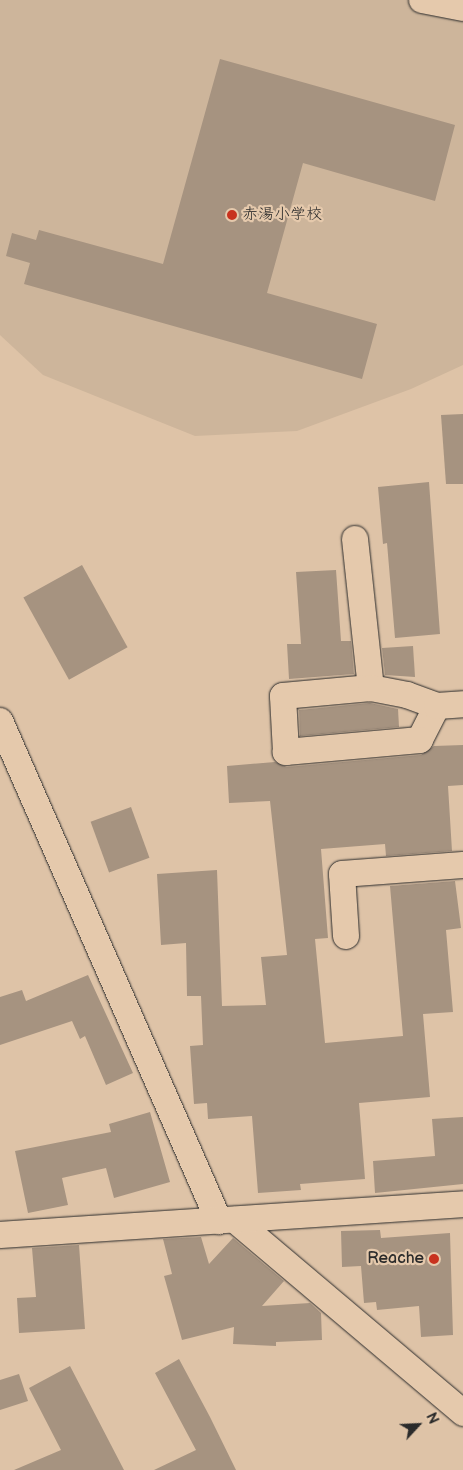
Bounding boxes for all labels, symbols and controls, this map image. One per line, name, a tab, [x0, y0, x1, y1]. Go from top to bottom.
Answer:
place label: 赤湯小学校	[242, 205, 322, 225]
marker: 赤湯小学校	[226, 209, 238, 221]
place label: Reache	[367, 1249, 424, 1269]
marker: Reache	[428, 1253, 440, 1265]
north arrow	[393, 1400, 443, 1450]
text: N	[422, 1410, 442, 1427]

